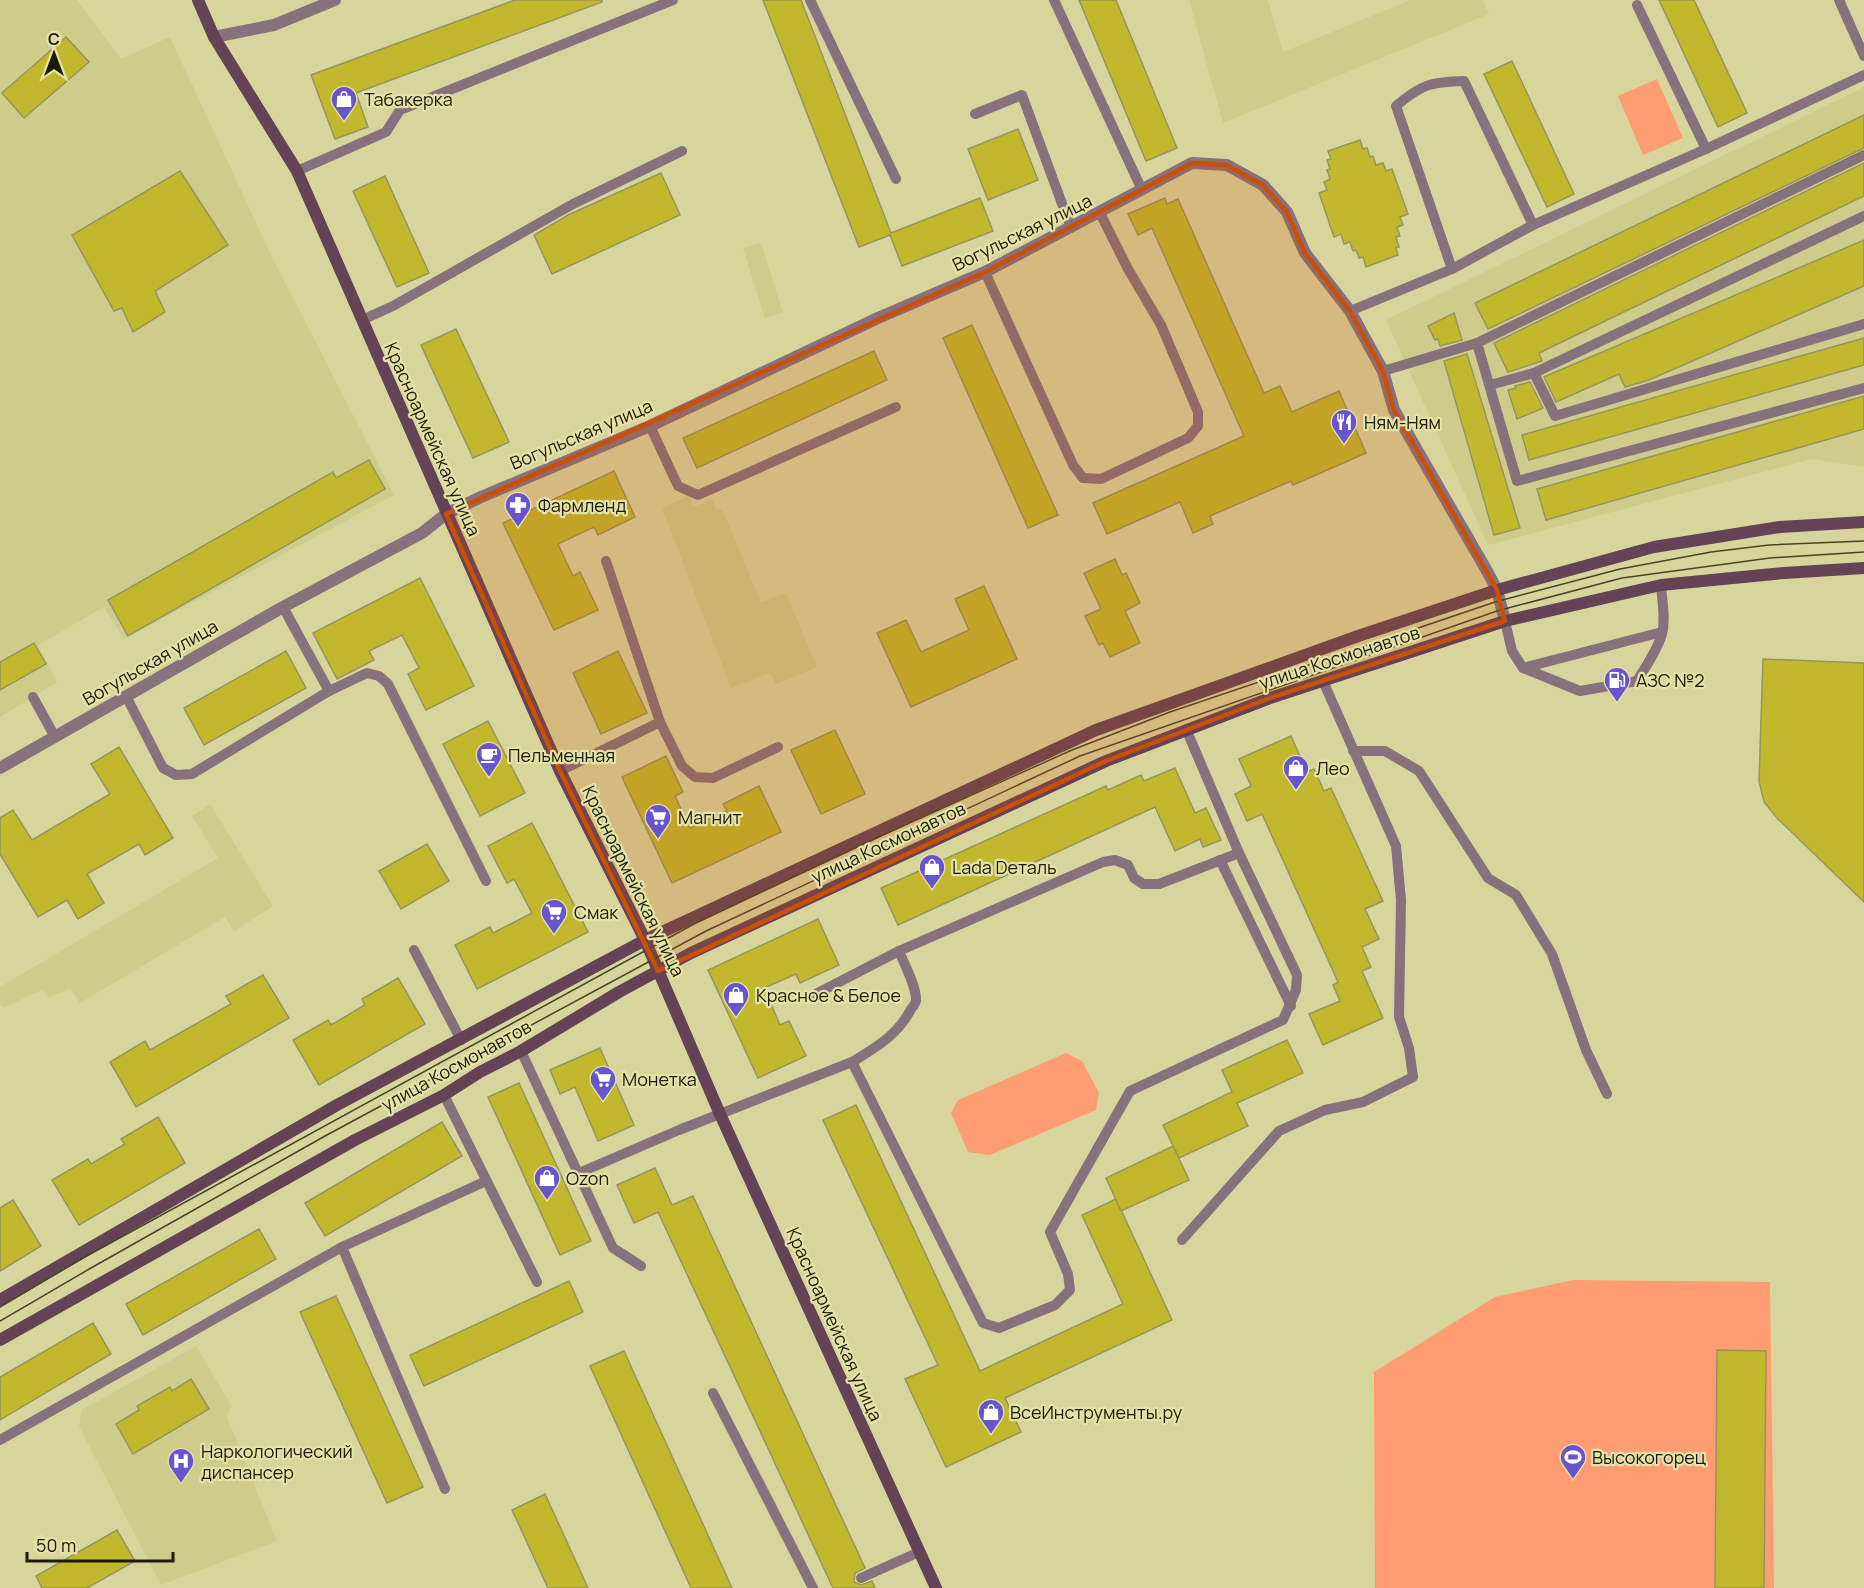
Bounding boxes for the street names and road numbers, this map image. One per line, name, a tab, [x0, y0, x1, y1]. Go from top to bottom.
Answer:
street label: Вогульская улица	[948, 188, 1096, 276]
street label: Красноармейская улица	[379, 338, 487, 540]
street label: Вогульская улица	[506, 393, 656, 475]
street label: Вогульская улица	[78, 614, 222, 710]
street label: улица Космонавтов	[1256, 620, 1423, 694]
street label: Красноармейская улица	[577, 781, 691, 981]
street label: улица Космонавтов	[807, 796, 969, 888]
street label: улица Космонавтов	[377, 1014, 535, 1116]
street label: Красноармейская улица	[781, 1223, 889, 1425]

